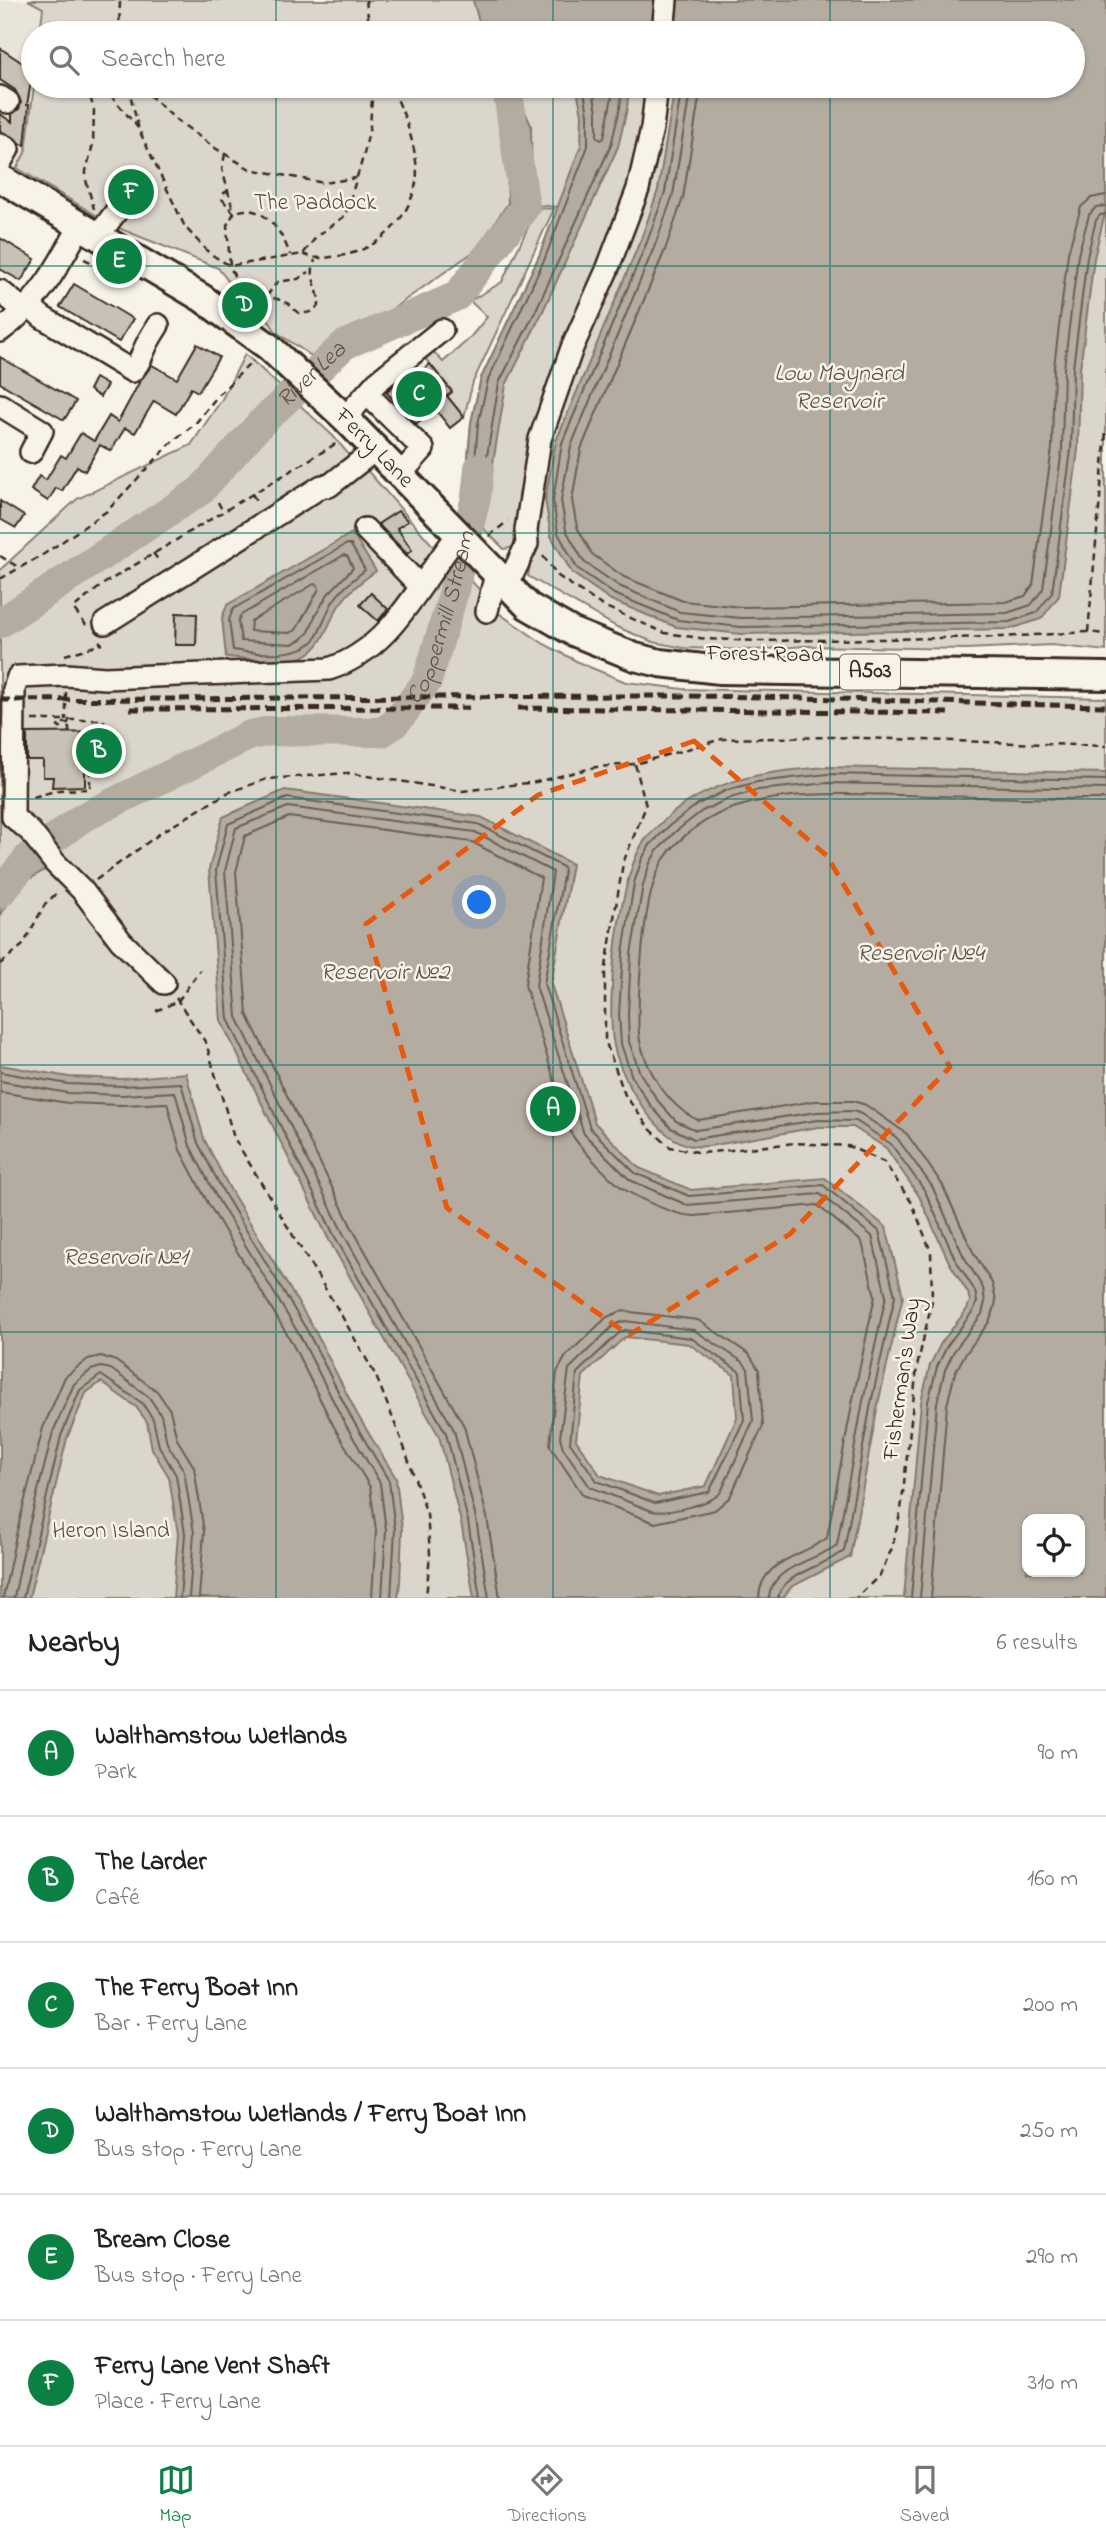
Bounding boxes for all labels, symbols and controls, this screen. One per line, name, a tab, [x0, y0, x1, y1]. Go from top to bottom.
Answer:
search box	[21, 21, 1085, 98]
icon: search	[45, 41, 83, 79]
text: Search here	[101, 41, 226, 79]
pin: F	[108, 166, 154, 218]
park label: The Paddock	[254, 187, 377, 220]
pin: E	[96, 235, 142, 287]
pin: D	[222, 279, 268, 331]
water label: River Lea	[269, 333, 356, 417]
water label: Low Maynard Reservoir	[774, 357, 905, 420]
pin: C	[396, 368, 442, 420]
street label: Ferry Lane	[327, 400, 422, 496]
water label: Coppermill Stream	[398, 527, 485, 712]
street label: Forest Road	[705, 637, 824, 673]
road number: A503	[840, 654, 900, 690]
pin: B	[76, 725, 122, 777]
your location	[462, 885, 496, 919]
water label: Reservoir №4	[856, 937, 987, 972]
water label: Reservoir №2	[320, 956, 452, 991]
pin: A	[530, 1083, 576, 1135]
water label: Reservoir №1	[63, 1241, 191, 1276]
street label: Fisherman's Way	[875, 1296, 933, 1464]
map controls	[1022, 1514, 1085, 1577]
button: locate	[1022, 1514, 1085, 1577]
park label: Heron Island	[52, 1515, 170, 1548]
text: Nearby	[28, 1622, 120, 1666]
text: 6 results	[997, 1627, 1078, 1660]
text: Walthamstow Wetlands	[95, 1718, 348, 1756]
text: A	[44, 1737, 58, 1770]
text: 90 m	[1038, 1737, 1078, 1770]
text: Park	[95, 1756, 137, 1789]
text: The Larder	[95, 1844, 206, 1882]
text: B	[43, 1863, 59, 1896]
text: 160 m	[1027, 1863, 1078, 1896]
text: Café	[95, 1882, 140, 1915]
text: The Ferry Boat Inn	[95, 1970, 298, 2008]
text: C	[45, 1989, 57, 2022]
text: 200 m	[1023, 1989, 1078, 2022]
text: Bar · Ferry Lane	[95, 2008, 247, 2041]
text: Walthamstow Wetlands / Ferry Boat Inn	[95, 2096, 526, 2134]
text: D	[43, 2115, 59, 2148]
text: 250 m	[1020, 2115, 1078, 2148]
text: Bus stop · Ferry Lane	[95, 2134, 302, 2167]
text: Bream Close	[95, 2222, 230, 2260]
text: E	[44, 2241, 58, 2274]
text: 290 m	[1026, 2241, 1078, 2274]
text: Bus stop · Ferry Lane	[95, 2260, 302, 2293]
text: Ferry Lane Vent Shaft	[95, 2348, 330, 2386]
text: F	[44, 2367, 58, 2400]
text: 310 m	[1028, 2367, 1078, 2400]
text: Place · Ferry Lane	[95, 2386, 261, 2419]
tab: Map	[157, 2461, 195, 2530]
tab: Directions	[508, 2461, 587, 2530]
tab: Saved	[900, 2461, 949, 2530]

